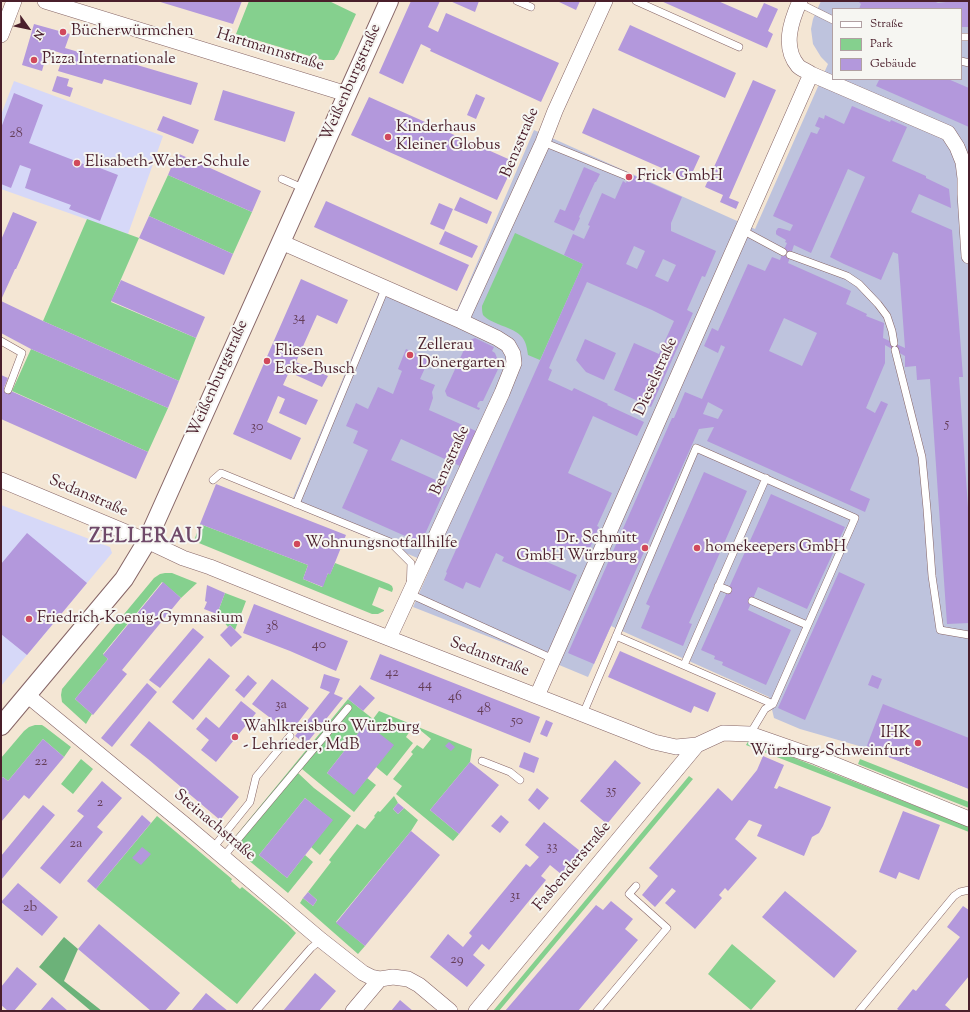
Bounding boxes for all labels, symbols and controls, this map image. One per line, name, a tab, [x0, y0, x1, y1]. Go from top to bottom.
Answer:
north arrow	[8, 8, 48, 48]
legend	[832, 8, 962, 80]
text: Straße	[870, 15, 903, 33]
street label: Weißenburgstraße	[318, 21, 386, 145]
place label: Bücherwürmchen	[71, 22, 194, 42]
street label: Hartmannstraße	[214, 25, 326, 77]
text: N	[29, 26, 47, 43]
marker: Bücherwürmchen	[58, 27, 68, 37]
text: Park	[870, 35, 893, 53]
place label: Pizza Internationale	[42, 50, 176, 70]
marker: Pizza Internationale	[29, 55, 39, 65]
text: Gebäude	[870, 55, 916, 73]
street label: Benzstraße	[498, 105, 544, 181]
place label: Kinderhaus Kleiner Globus	[396, 118, 500, 156]
house number: 28	[9, 127, 23, 143]
marker: Kinderhaus Kleiner Globus	[383, 132, 393, 142]
place label: Elisabeth-Weber-Schule	[85, 153, 250, 173]
marker: Elisabeth-Weber-Schule	[72, 158, 82, 168]
place label: Frick GmbH	[637, 167, 723, 187]
marker: Frick GmbH	[624, 172, 634, 182]
house number: 34	[293, 311, 305, 327]
street label: Weißenburgstraße	[185, 317, 253, 441]
street label: Dieselstraße	[631, 335, 683, 419]
place label: Zellerau Dönergarten	[418, 336, 506, 374]
place label: Fliesen Ecke-Busch	[275, 342, 355, 380]
marker: Zellerau Dönergarten	[405, 350, 415, 360]
marker: Fliesen Ecke-Busch	[262, 356, 272, 366]
house number: 5	[945, 417, 949, 433]
house number: 30	[251, 420, 263, 436]
street label: Benzstraße	[427, 423, 475, 499]
street label: Sedanstraße	[46, 472, 130, 522]
district label: ZELLERAU	[89, 527, 203, 551]
place label: Dr. Schmitt GmbH Würzburg	[516, 529, 637, 567]
place label: Wohnungsnotfallhilfe	[305, 534, 457, 554]
place label: homekeepers GmbH	[705, 538, 846, 558]
marker: Wohnungsnotfallhilfe	[292, 539, 302, 549]
marker: Dr. Schmitt GmbH Würzburg	[640, 543, 650, 553]
marker: homekeepers GmbH	[692, 543, 702, 553]
place label: Friedrich-Koenig-Gymnasium	[37, 609, 243, 629]
marker: Friedrich-Koenig-Gymnasium	[24, 614, 34, 624]
house number: 38	[266, 620, 278, 636]
street label: Sedanstraße	[446, 634, 532, 682]
house number: 40	[312, 638, 326, 654]
house number: 42	[385, 666, 399, 682]
house number: 44	[418, 678, 432, 694]
house number: 46	[448, 690, 462, 706]
house number: 3a	[275, 698, 287, 714]
house number: 48	[477, 702, 491, 718]
house number: 50	[511, 714, 523, 730]
place label: Wahlkreisbüro Würzburg - Lehrieder, MdB	[243, 718, 420, 756]
place label: IHK Würzburg-Schweinfurt	[750, 724, 910, 762]
marker: Wahlkreisbüro Würzburg - Lehrieder, MdB	[230, 732, 240, 742]
marker: IHK Würzburg-Schweinfurt	[913, 738, 923, 748]
house number: 22	[34, 755, 48, 771]
house number: 35	[606, 784, 616, 800]
street label: Steinachstraße	[169, 786, 259, 866]
house number: 2	[97, 796, 103, 812]
street label: Fasbenderstraße	[530, 818, 616, 916]
house number: 2a	[69, 837, 83, 853]
house number: 33	[546, 840, 558, 856]
house number: 31	[510, 889, 520, 905]
house number: 2b	[23, 901, 37, 917]
house number: 29	[450, 953, 464, 969]

